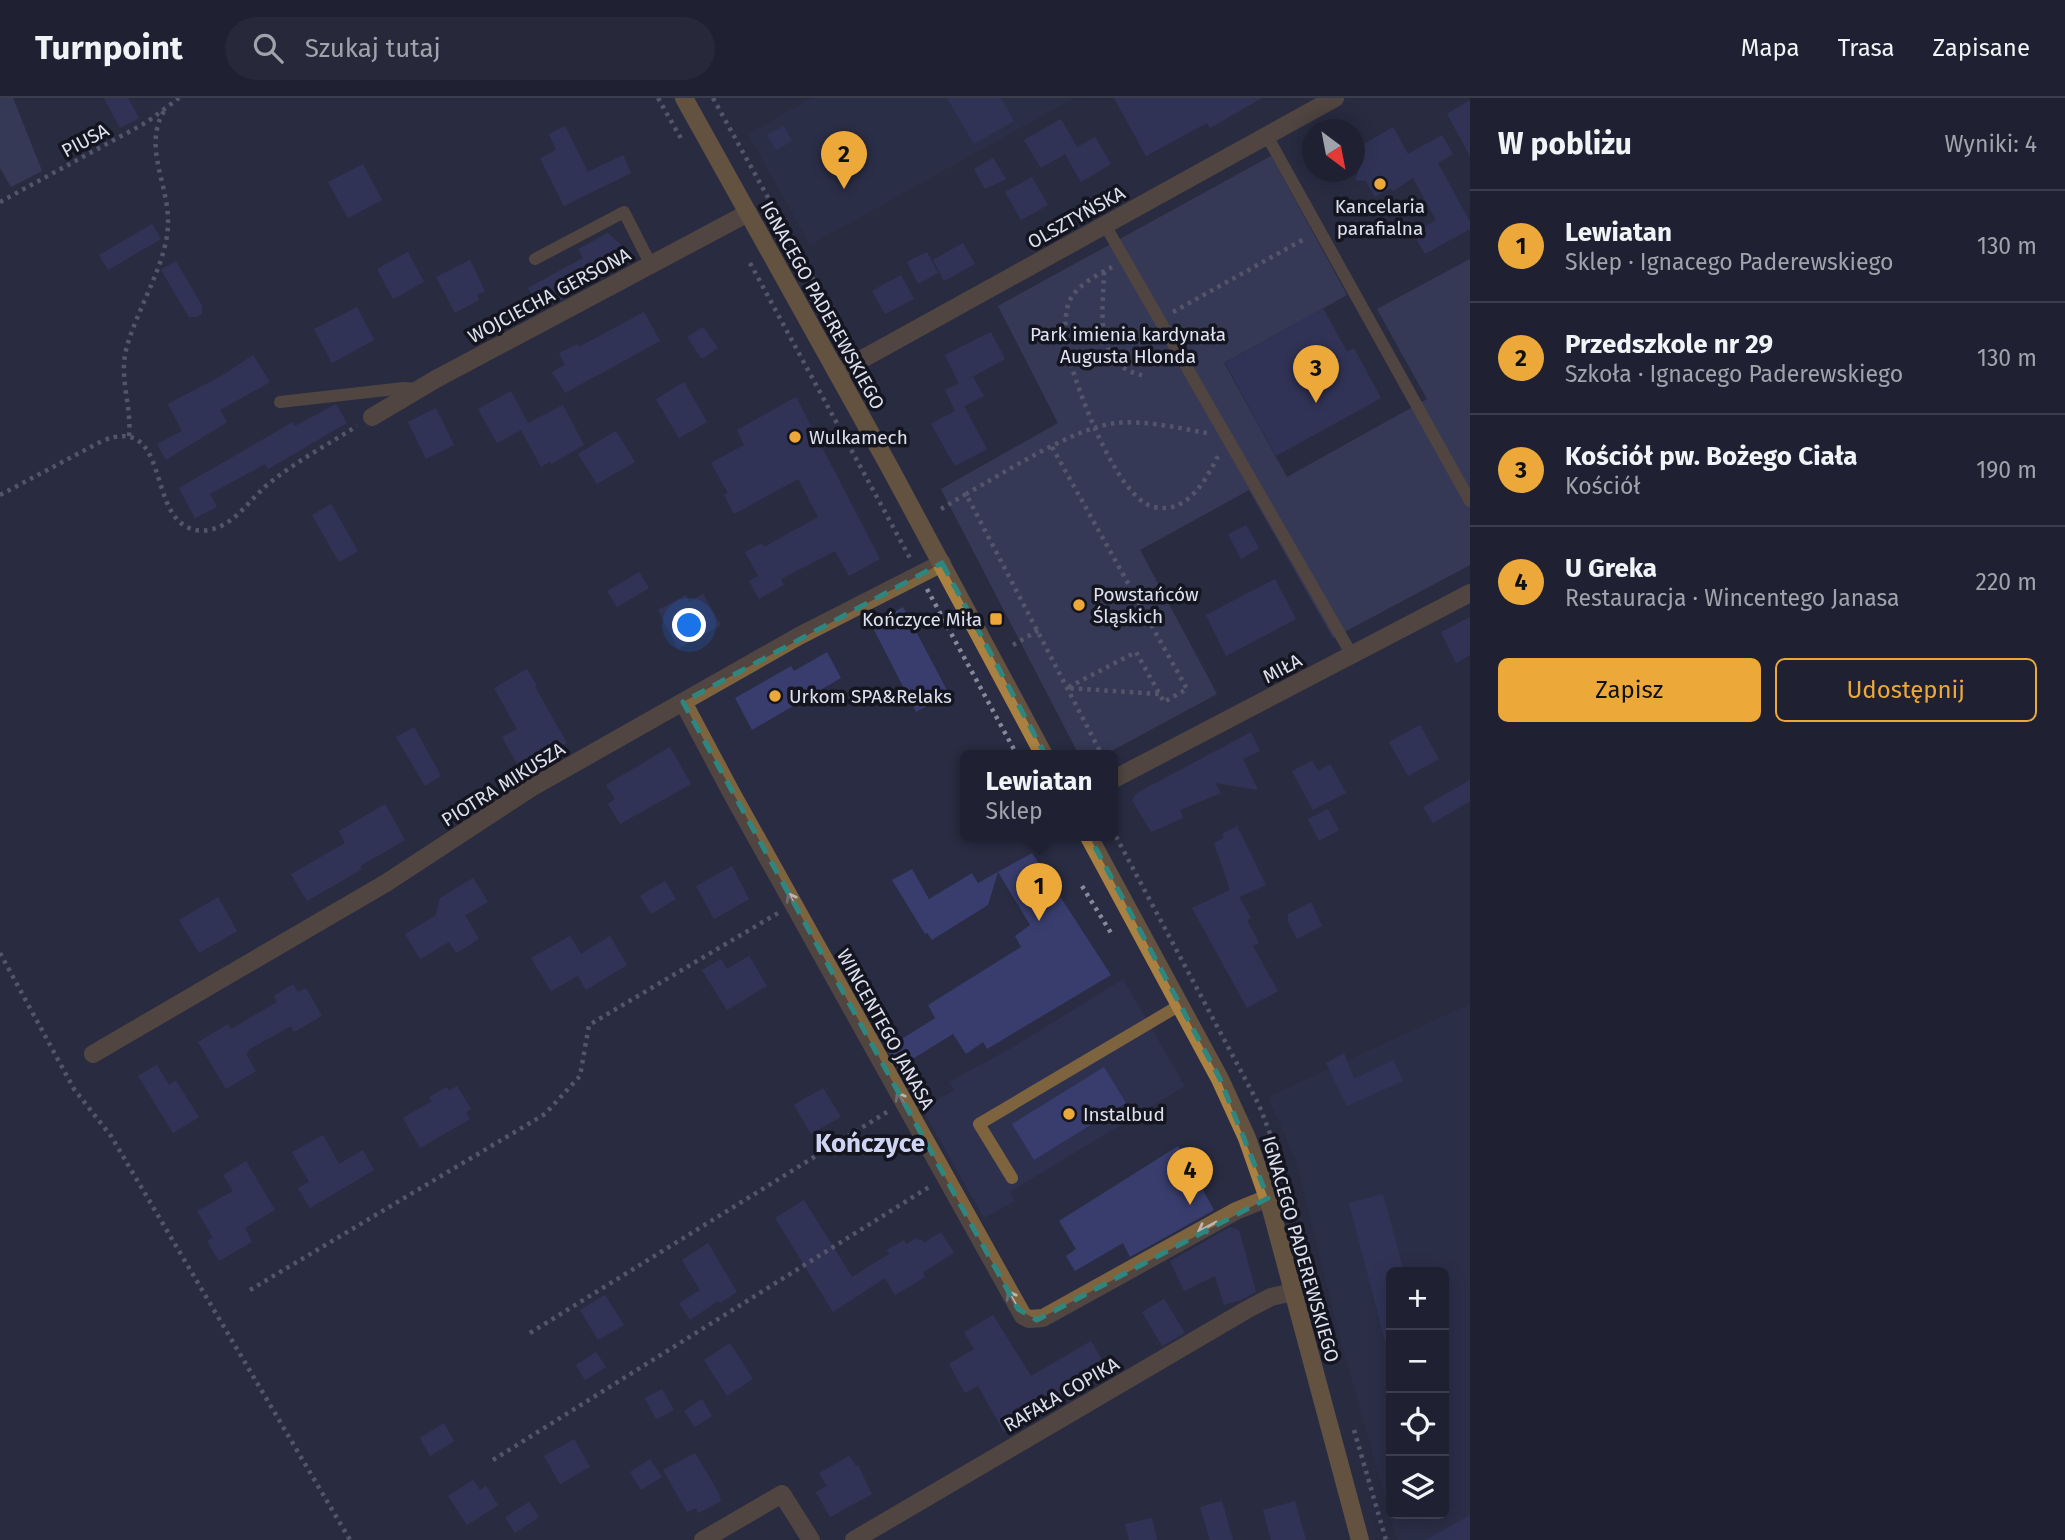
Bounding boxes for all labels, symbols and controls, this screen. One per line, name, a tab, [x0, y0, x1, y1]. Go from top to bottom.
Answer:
search box	[225, 17, 715, 80]
text: Turnpoint	[35, 28, 183, 68]
icon: search	[249, 29, 287, 67]
text: Szukaj tutaj	[305, 33, 441, 64]
text: Mapa	[1741, 34, 1800, 62]
text: Trasa	[1838, 34, 1895, 62]
text: Zapisane	[1933, 34, 2030, 62]
street label: PIUSA	[58, 118, 113, 162]
north arrow	[1302, 119, 1365, 182]
text: W pobliżu	[1498, 126, 1632, 162]
text: Wyniki: 4	[1945, 130, 2037, 158]
pin: 2	[821, 131, 867, 189]
marker: Kancelaria parafialna	[1372, 176, 1388, 192]
street label: OLSZTYŃSKA	[1023, 181, 1129, 254]
place label: Kancelaria parafialna	[1335, 195, 1425, 240]
street label: IGNACEGO PADEREWSKIEGO	[756, 197, 889, 413]
text: Lewiatan	[1565, 217, 1672, 248]
text: 1	[1516, 232, 1526, 260]
text: 130 m	[1977, 232, 2037, 260]
street label: WOJCIECHA GERSONA	[464, 243, 635, 348]
text: Sklep · Ignacego Paderewskiego	[1565, 248, 1893, 276]
park label: Park imienia kardynała Augusta Hlonda	[1030, 323, 1226, 368]
text: Przedszkole nr 29	[1565, 329, 1773, 360]
text: 2	[1515, 344, 1527, 372]
text: 130 m	[1977, 344, 2037, 372]
pin: 3	[1293, 345, 1339, 403]
text: Szkoła · Ignacego Paderewskiego	[1565, 360, 1903, 388]
place label: Wulkamech	[809, 426, 908, 449]
marker: Wulkamech	[787, 429, 803, 445]
text: Kościół pw. Bożego Ciała	[1565, 441, 1858, 472]
text: 3	[1515, 456, 1527, 484]
text: 190 m	[1976, 456, 2037, 484]
text: Kościół	[1565, 472, 1641, 500]
text: U Greka	[1565, 553, 1657, 584]
text: 4	[1515, 568, 1528, 596]
text: 220 m	[1976, 568, 2037, 596]
place label: Powstańców Śląskich	[1093, 583, 1199, 628]
text: Restauracja · Wincentego Janasa	[1565, 584, 1900, 612]
marker: Powstańców Śląskich	[1071, 597, 1087, 613]
your location	[672, 608, 706, 642]
place label: Kończyce Miła	[862, 608, 982, 631]
marker: Kończyce Miła	[988, 611, 1004, 627]
street label: MIŁA	[1259, 649, 1306, 688]
button: Zapisz	[1498, 658, 1761, 722]
button: Udostępnij	[1775, 658, 2037, 722]
place label: Urkom SPA&Relaks	[789, 685, 952, 708]
marker: Urkom SPA&Relaks	[767, 688, 783, 704]
street label: PIOTRA MIKUSZA	[437, 737, 569, 832]
popup	[960, 750, 1118, 841]
text: Lewiatan	[985, 766, 1093, 797]
text: Sklep	[985, 797, 1043, 825]
pin: 1	[1016, 863, 1062, 921]
one-way arrow	[786, 892, 800, 912]
street label: WINCENTEGO JANASA	[832, 945, 939, 1113]
one-way arrow	[895, 1092, 909, 1112]
place label: Instalbud	[1083, 1103, 1165, 1126]
marker: Instalbud	[1061, 1106, 1077, 1122]
district label: Kończyce	[815, 1128, 925, 1159]
street label: IGNACEGO PADEREWSKIEGO	[1257, 1133, 1344, 1365]
pin: 4	[1167, 1147, 1213, 1205]
one-way arrow	[1197, 1220, 1217, 1234]
map controls	[1386, 1267, 1449, 1519]
button: +	[1386, 1267, 1449, 1330]
one-way arrow	[1006, 1290, 1019, 1311]
button: −	[1386, 1330, 1449, 1393]
street label: RAFAŁA COPIKA	[999, 1352, 1123, 1437]
button: locate	[1386, 1393, 1449, 1456]
button: layers	[1386, 1456, 1449, 1519]

